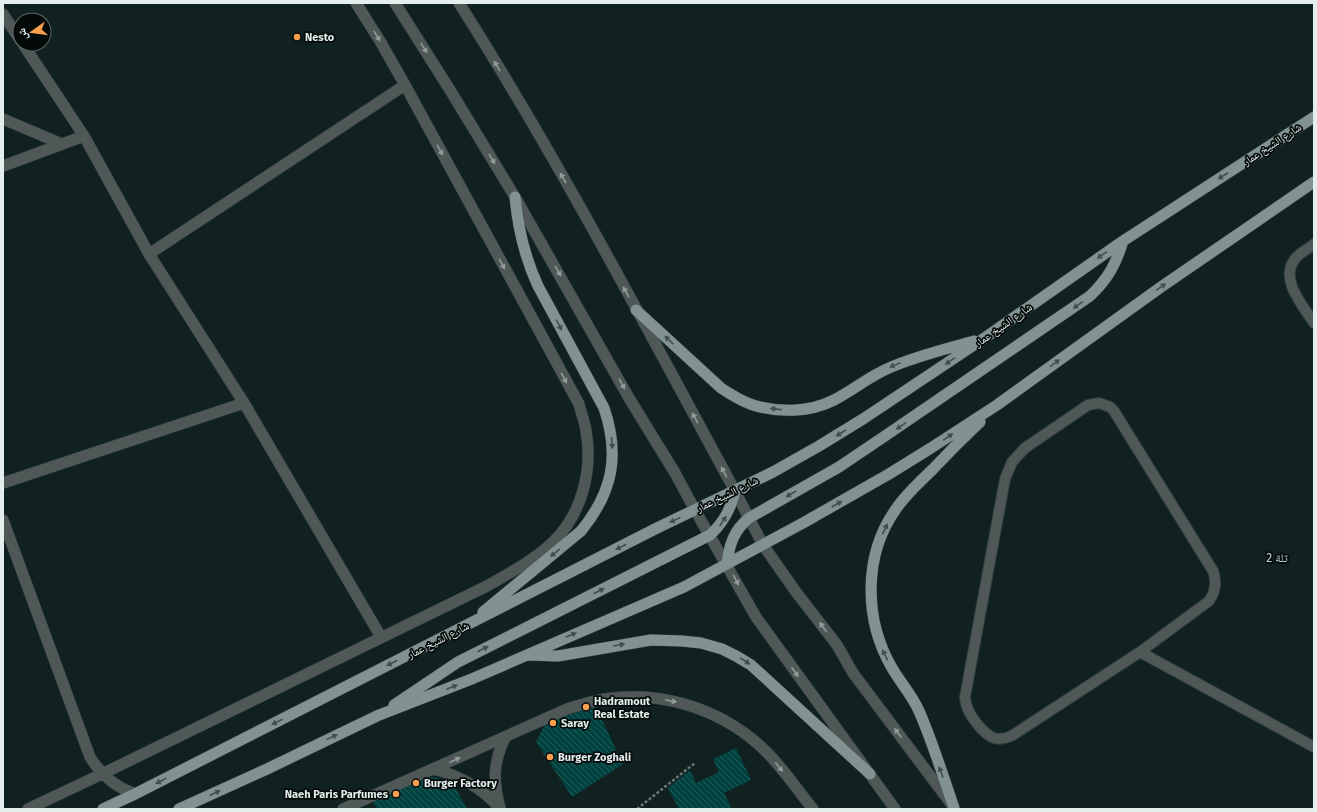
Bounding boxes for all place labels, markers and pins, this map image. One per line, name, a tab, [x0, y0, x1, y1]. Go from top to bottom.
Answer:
place label: Nesto	[305, 31, 335, 44]
marker: Nesto	[292, 32, 302, 42]
place label: Hadramout Real Estate	[594, 695, 651, 721]
marker: Hadramout Real Estate	[581, 702, 591, 712]
place label: Saray	[561, 717, 589, 730]
marker: Saray	[548, 718, 558, 728]
place label: Burger Zoghali	[558, 751, 631, 764]
marker: Burger Zoghali	[545, 752, 555, 762]
place label: Burger Factory	[424, 777, 497, 790]
marker: Burger Factory	[411, 778, 421, 788]
place label: Naeh Paris Parfumes	[285, 788, 389, 801]
marker: Naeh Paris Parfumes	[391, 789, 401, 799]

